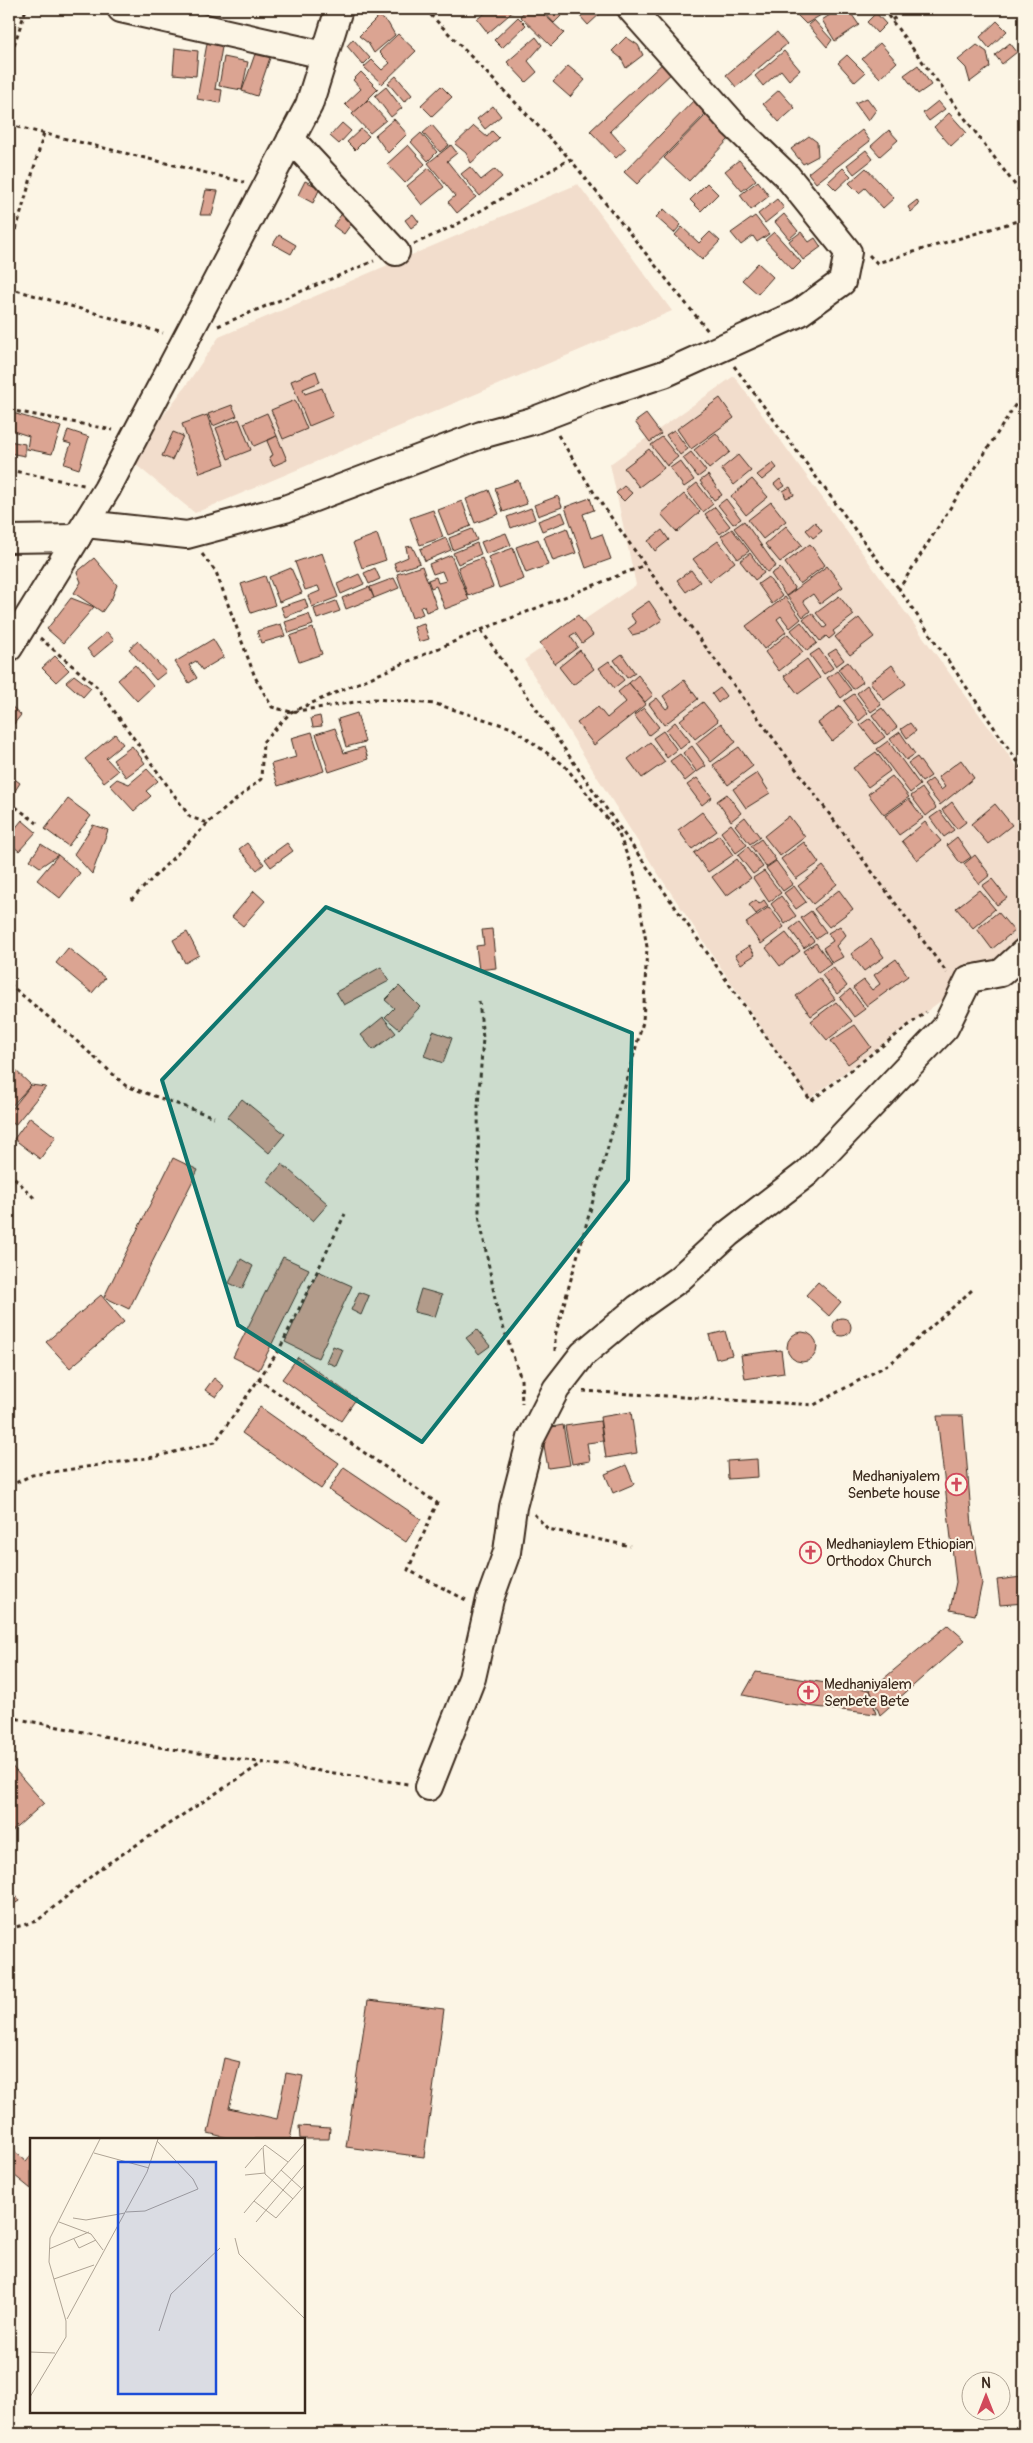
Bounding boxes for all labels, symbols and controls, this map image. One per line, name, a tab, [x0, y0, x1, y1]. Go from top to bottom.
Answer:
place label: Medhaniyalem Senbete house	[847, 1467, 941, 1503]
church icon: Medhaniyalem Senbete house	[944, 1473, 968, 1497]
place label: Medhaniaylem Ethiopian Orthodox Church	[826, 1535, 974, 1571]
church icon: Medhaniaylem Ethiopian Orthodox Church	[798, 1541, 822, 1565]
place label: Medhaniyalem Senbete Bete	[824, 1675, 912, 1711]
church icon: Medhaniyalem Senbete Bete	[796, 1681, 820, 1705]
inset map	[30, 2138, 305, 2413]
north arrow	[960, 2370, 1010, 2420]
text: N	[981, 2375, 991, 2392]

